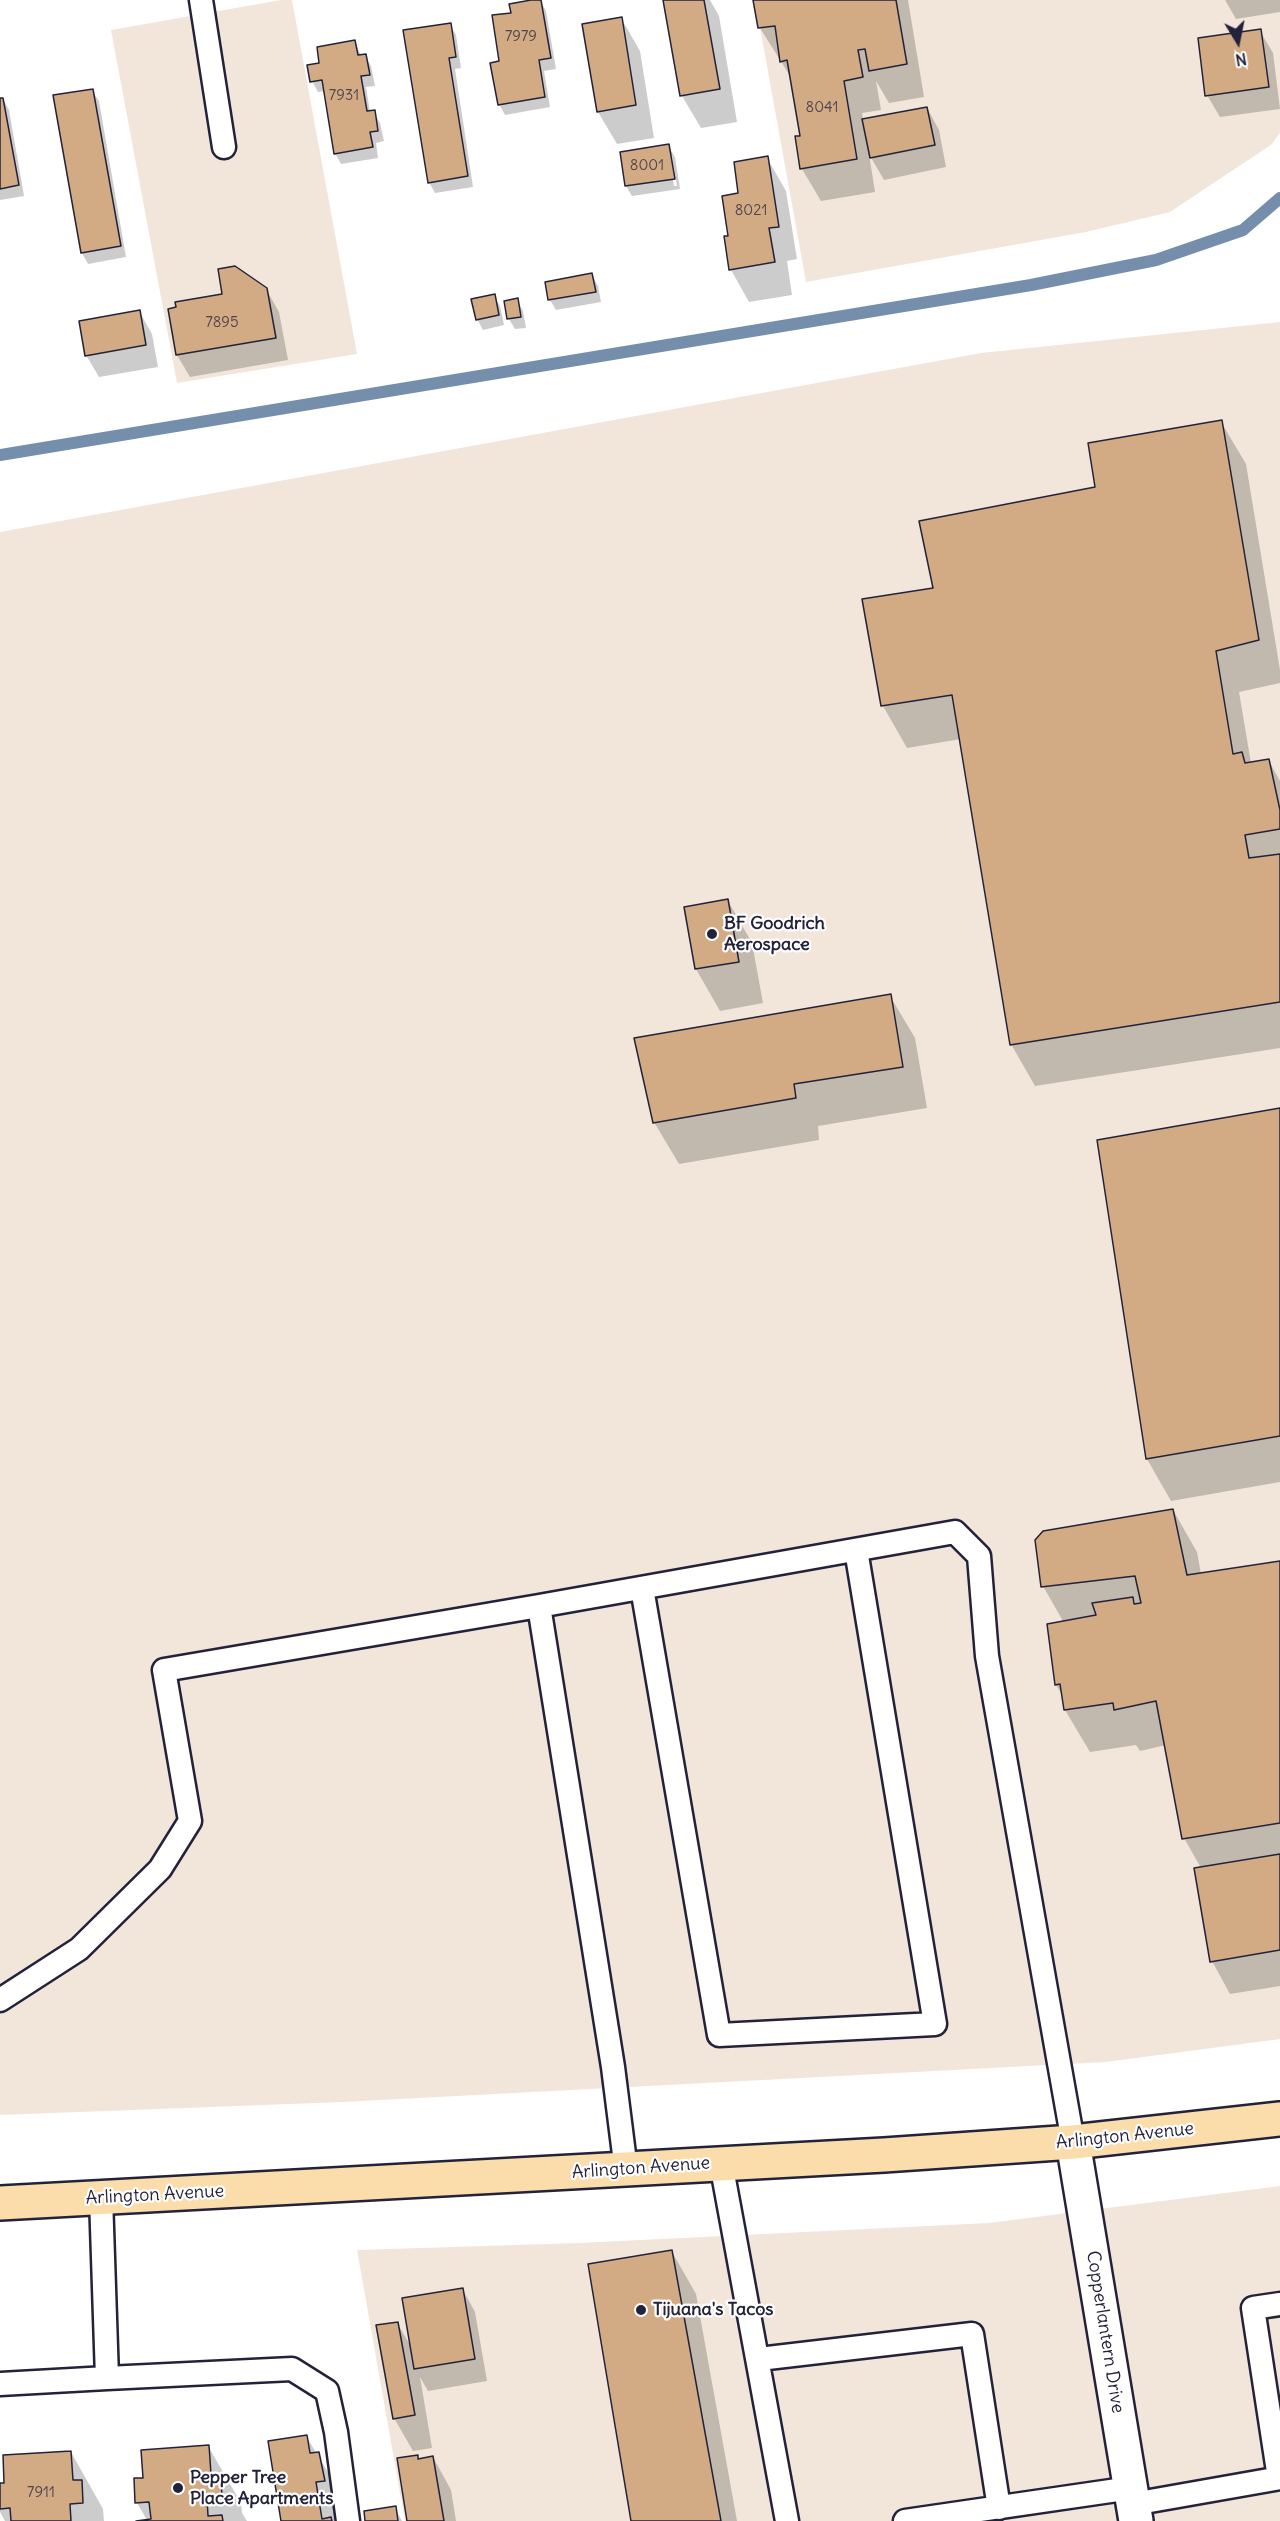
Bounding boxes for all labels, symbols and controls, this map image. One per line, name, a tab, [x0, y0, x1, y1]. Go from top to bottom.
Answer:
north arrow	[1208, 12, 1268, 72]
house number: 7979	[505, 28, 537, 46]
text: N	[1234, 49, 1248, 71]
house number: 7931	[329, 87, 359, 105]
house number: 8041	[806, 99, 838, 117]
house number: 8001	[630, 157, 664, 175]
house number: 8021	[735, 202, 767, 220]
house number: 7895	[205, 314, 239, 332]
place label: BF Goodrich Aerospace	[724, 913, 825, 956]
marker: BF Goodrich Aerospace	[705, 927, 719, 941]
street label: Arlington Avenue	[1055, 2118, 1195, 2154]
street label: Arlington Avenue	[571, 2152, 711, 2184]
street label: Arlington Avenue	[85, 2181, 225, 2209]
street label: Copperlantern Drive	[1081, 2249, 1129, 2415]
place label: Tijuana's Tacos	[653, 2299, 774, 2321]
marker: Tijuana's Tacos	[634, 2303, 648, 2317]
place label: Pepper Tree Place Apartments	[190, 2467, 333, 2510]
marker: Pepper Tree Place Apartments	[171, 2481, 185, 2495]
house number: 7911	[27, 2484, 55, 2502]

